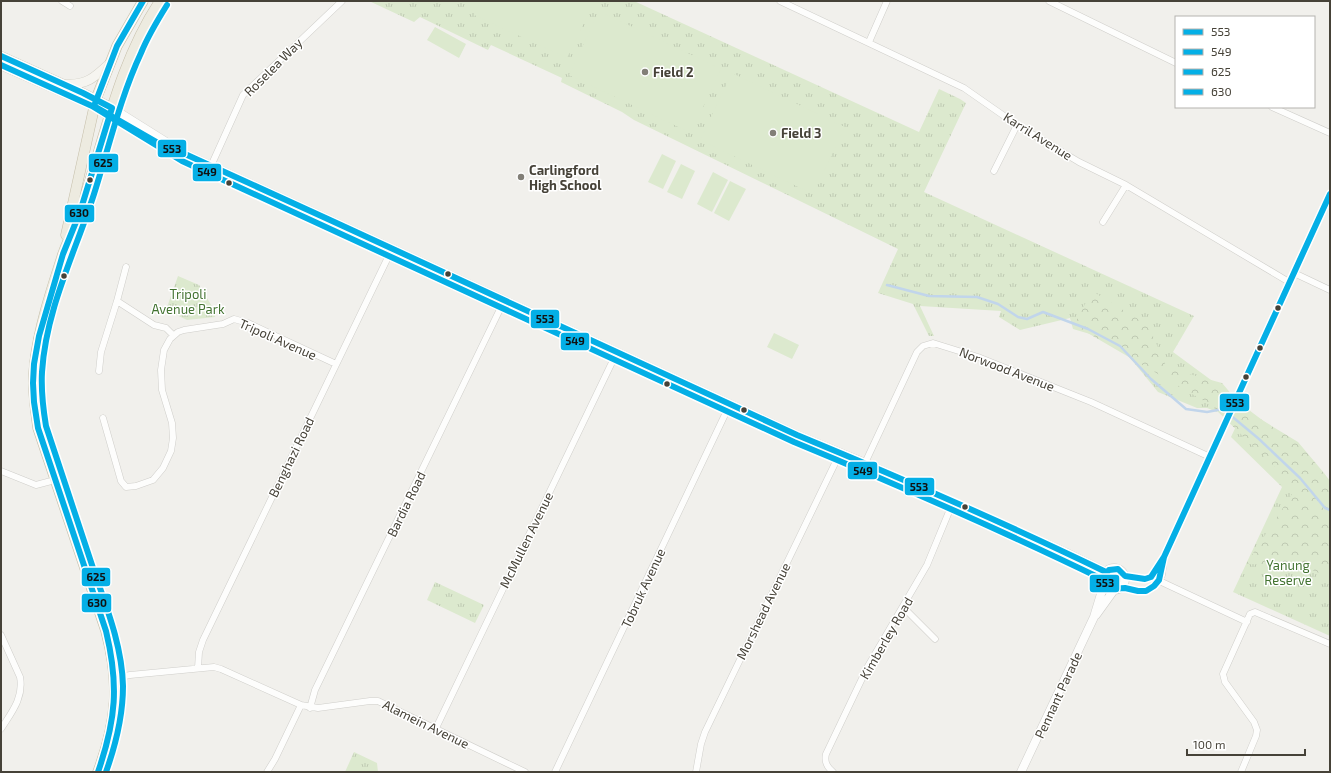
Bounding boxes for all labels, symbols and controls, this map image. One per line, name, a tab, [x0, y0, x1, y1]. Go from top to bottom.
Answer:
legend	[1175, 16, 1315, 108]
text: 553	[1211, 24, 1231, 38]
street label: Roselea Way	[241, 34, 306, 99]
text: 549	[1211, 44, 1232, 58]
place label: Field 2	[653, 64, 694, 80]
text: 625	[1211, 64, 1231, 78]
marker: Field 2	[640, 67, 650, 77]
text: 630	[1211, 84, 1232, 98]
street label: Karril Avenue	[1001, 109, 1075, 164]
place label: Field 3	[781, 125, 821, 141]
marker: Field 3	[768, 128, 778, 138]
line badge: 553	[157, 139, 187, 158]
text: 553	[163, 142, 181, 155]
line badge: 625	[88, 153, 119, 173]
text: 625	[94, 156, 112, 169]
place label: Carlingford High School	[529, 162, 602, 193]
line badge: 549	[192, 163, 222, 182]
text: 549	[197, 165, 217, 178]
marker: Carlingford High School	[516, 172, 526, 182]
unlabelled marker	[85, 175, 95, 185]
unlabelled marker	[224, 178, 234, 188]
line badge: 630	[64, 204, 95, 223]
text: 630	[69, 206, 89, 219]
unlabelled marker	[443, 269, 453, 279]
unlabelled marker	[59, 271, 69, 281]
park label: Tripoli Avenue Park	[151, 286, 225, 317]
unlabelled marker	[1273, 303, 1283, 313]
line badge: 553	[530, 309, 560, 329]
text: 553	[536, 312, 554, 325]
street label: Tripoli Avenue	[237, 315, 319, 363]
line badge: 549	[560, 332, 590, 351]
text: 549	[565, 334, 585, 347]
street label: Norwood Avenue	[957, 343, 1057, 395]
unlabelled marker	[1255, 343, 1265, 353]
unlabelled marker	[1241, 372, 1251, 382]
unlabelled marker	[662, 379, 672, 389]
line badge: 553	[1219, 393, 1250, 412]
text: 553	[1226, 396, 1244, 409]
unlabelled marker	[739, 405, 749, 415]
street label: Benghazi Road	[265, 414, 317, 500]
line badge: 549	[847, 461, 878, 480]
text: 549	[853, 464, 873, 477]
street label: Bardia Road	[383, 469, 429, 539]
line badge: 553	[904, 477, 935, 496]
text: 553	[910, 480, 928, 493]
street label: McMullen Avenue	[496, 489, 556, 591]
unlabelled marker	[960, 502, 970, 512]
street label: Tobruk Avenue	[618, 546, 668, 630]
park label: Yanung Reserve	[1264, 557, 1312, 588]
street label: Morshead Avenue	[733, 560, 793, 662]
line badge: 625	[81, 567, 111, 587]
text: 625	[87, 570, 105, 583]
line badge: 553	[1089, 574, 1120, 593]
text: 553	[1096, 576, 1114, 589]
line badge: 630	[81, 593, 112, 613]
street label: Kimberley Road	[856, 594, 916, 682]
text: 630	[87, 596, 107, 609]
street label: Pennant Parade	[1031, 649, 1085, 741]
street label: Alamein Avenue	[380, 696, 472, 752]
scale bar	[1187, 731, 1305, 757]
text: 100 m	[1193, 737, 1225, 751]

